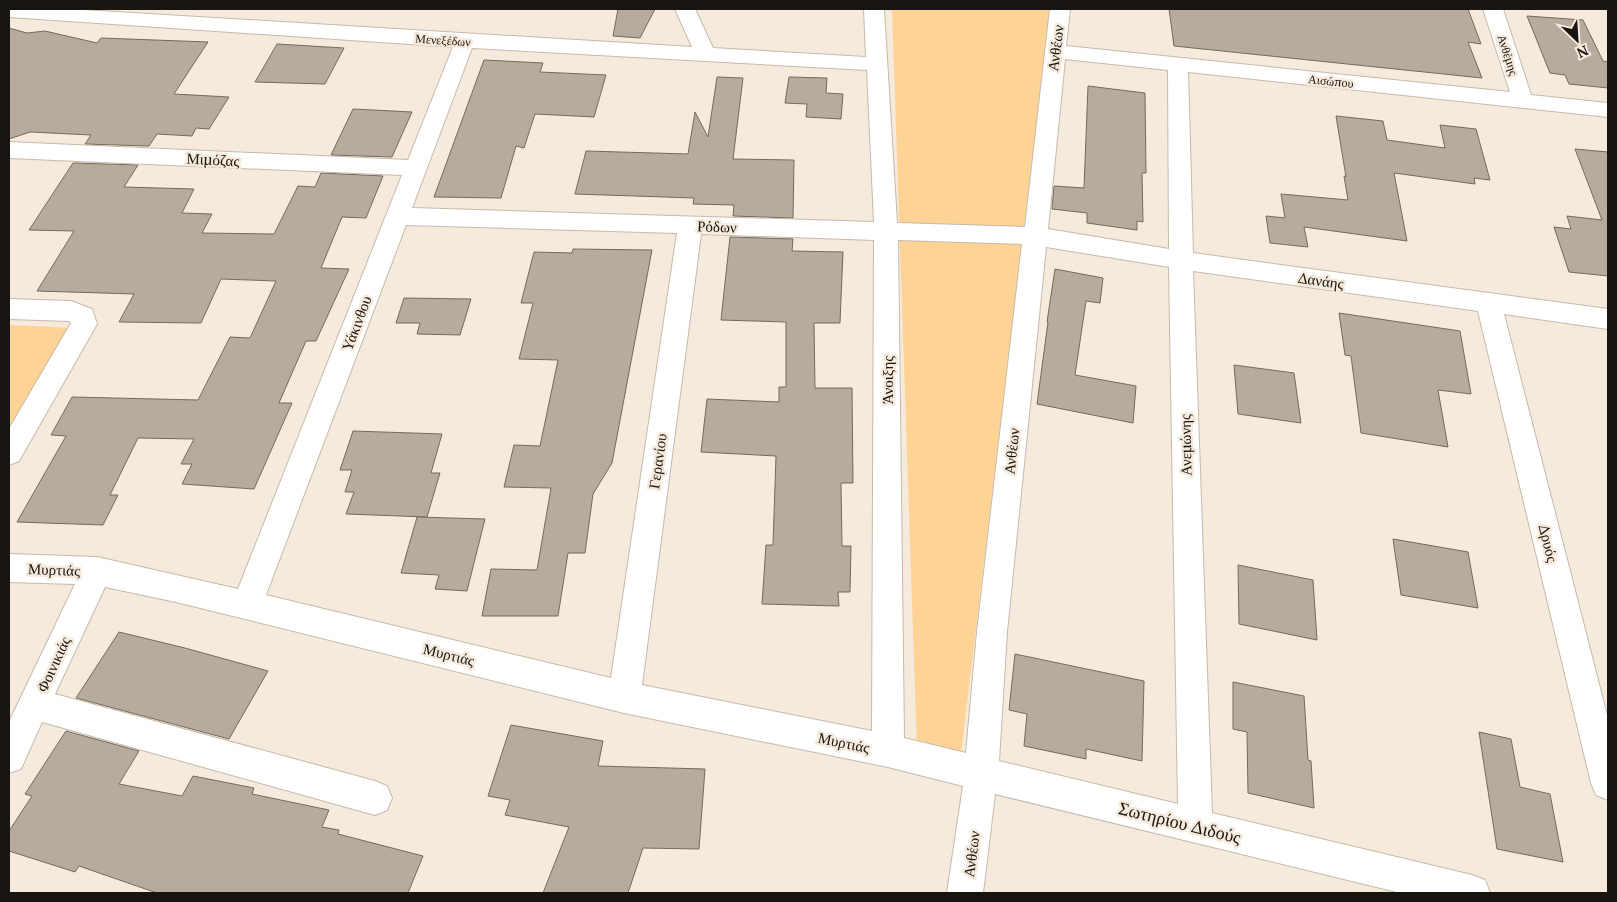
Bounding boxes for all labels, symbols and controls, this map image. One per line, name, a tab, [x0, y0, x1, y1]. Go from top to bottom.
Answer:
north arrow	[1552, 15, 1602, 65]
street label: Ανθέων	[1042, 23, 1068, 72]
street label: Μενεξέδων	[415, 31, 472, 49]
street label: Ανθέμης	[1494, 33, 1522, 77]
text: N	[1574, 41, 1592, 63]
street label: Αισώπου	[1308, 71, 1355, 91]
street label: Μιμόζας	[186, 148, 240, 170]
street label: Ρόδων	[697, 215, 737, 237]
street label: Δανάης	[1297, 267, 1345, 293]
street label: Υάκινθου	[336, 292, 376, 354]
street label: Άνοιξης	[877, 356, 897, 404]
street label: Ανεμώνης	[1174, 414, 1196, 476]
street label: Ανθέων	[999, 427, 1023, 475]
street label: Γερανίου	[643, 432, 671, 490]
street label: Δρυός	[1535, 522, 1563, 564]
street label: Μυρτιάς	[28, 558, 80, 580]
street label: Φοινικιάς	[32, 633, 74, 695]
street label: Μυρτιάς	[421, 638, 477, 670]
street label: Μυρτιάς	[816, 727, 872, 757]
street label: Σωτηρίου Διδούς	[1116, 795, 1244, 849]
street label: Ανθέων	[958, 829, 984, 878]

